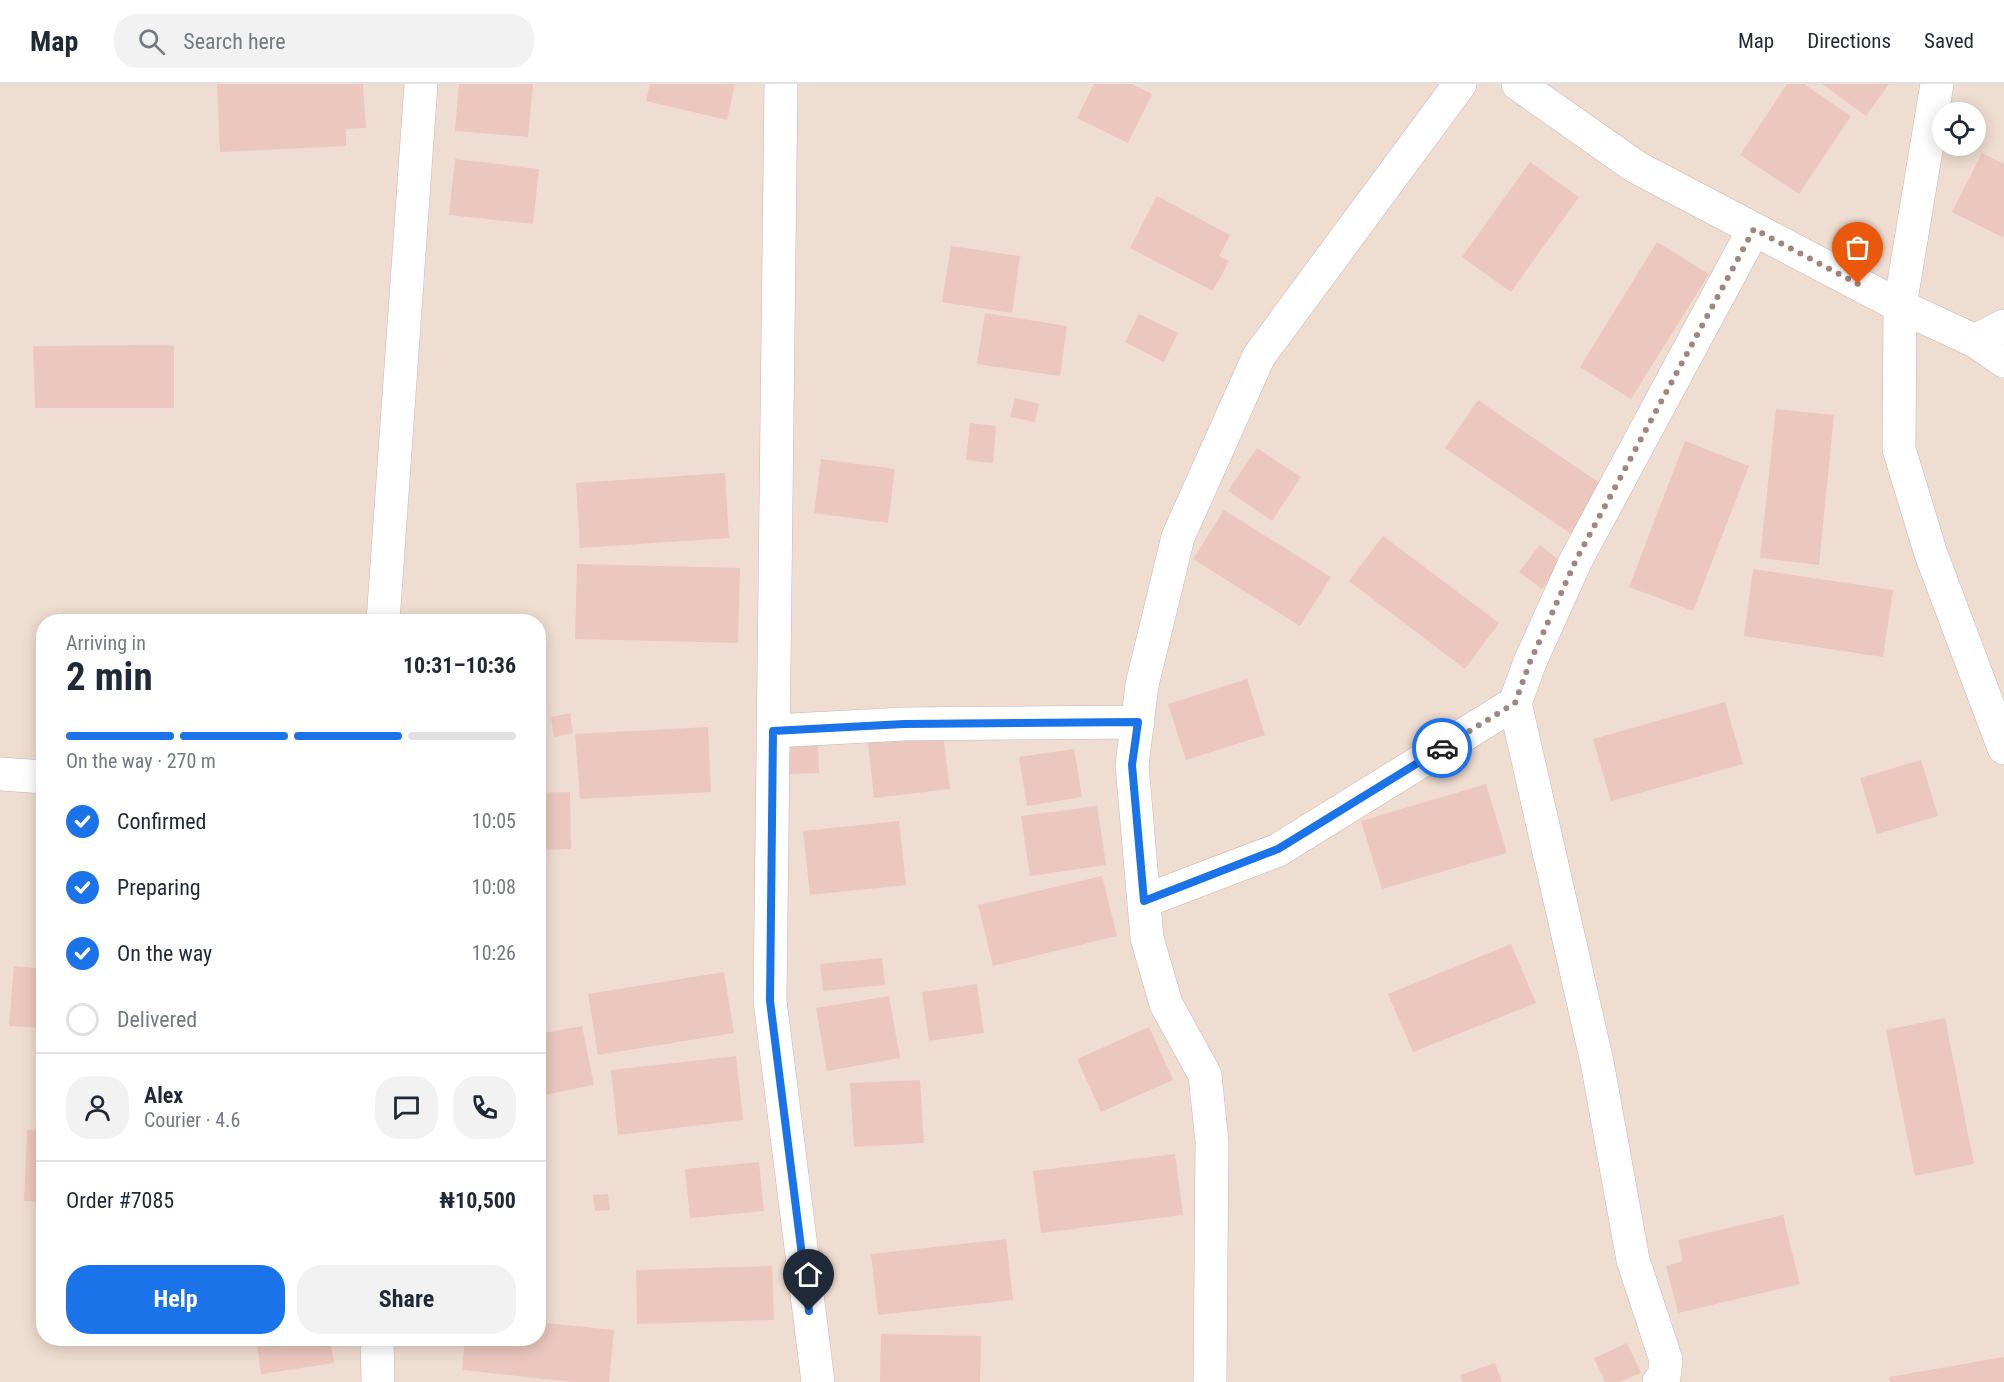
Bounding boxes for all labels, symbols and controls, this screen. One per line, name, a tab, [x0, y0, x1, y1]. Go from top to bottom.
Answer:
search box	[114, 14, 534, 68]
text: Map	[30, 25, 78, 58]
icon: search	[135, 25, 168, 58]
text: Search here	[183, 29, 286, 54]
text: Map	[1738, 29, 1774, 53]
text: Directions	[1807, 29, 1891, 53]
text: Saved	[1924, 29, 1974, 53]
map controls	[1932, 102, 1986, 156]
button: locate	[1932, 102, 1986, 156]
pin	[1832, 222, 1883, 284]
icon: bag	[1841, 231, 1874, 264]
text: Arriving in	[66, 631, 146, 655]
text: 10:31–10:36	[403, 653, 516, 678]
text: 2 min	[66, 654, 153, 700]
courier	[1412, 718, 1472, 778]
icon: car	[1426, 732, 1459, 765]
text: On the way · 270 m	[66, 749, 216, 773]
icon: check	[66, 805, 99, 838]
text: Confirmed	[117, 809, 206, 834]
text: 10:05	[472, 809, 516, 833]
icon: check	[66, 871, 99, 904]
text: Preparing	[117, 875, 201, 900]
text: 10:08	[472, 875, 516, 899]
icon: check	[66, 937, 99, 970]
text: On the way	[117, 941, 212, 966]
text: 10:26	[472, 941, 516, 965]
text: Delivered	[117, 1007, 197, 1032]
button: person	[66, 1076, 129, 1139]
button: chat	[375, 1076, 438, 1139]
button: phone	[453, 1076, 516, 1139]
text: Alex	[144, 1083, 183, 1108]
text: Courier · 4.6	[144, 1108, 240, 1132]
text: Order #7085	[66, 1188, 174, 1213]
text: ₦10,500	[439, 1188, 516, 1213]
pin	[783, 1249, 834, 1311]
icon: home	[792, 1258, 825, 1291]
button: Help	[66, 1265, 285, 1334]
button: Share	[297, 1265, 516, 1334]

